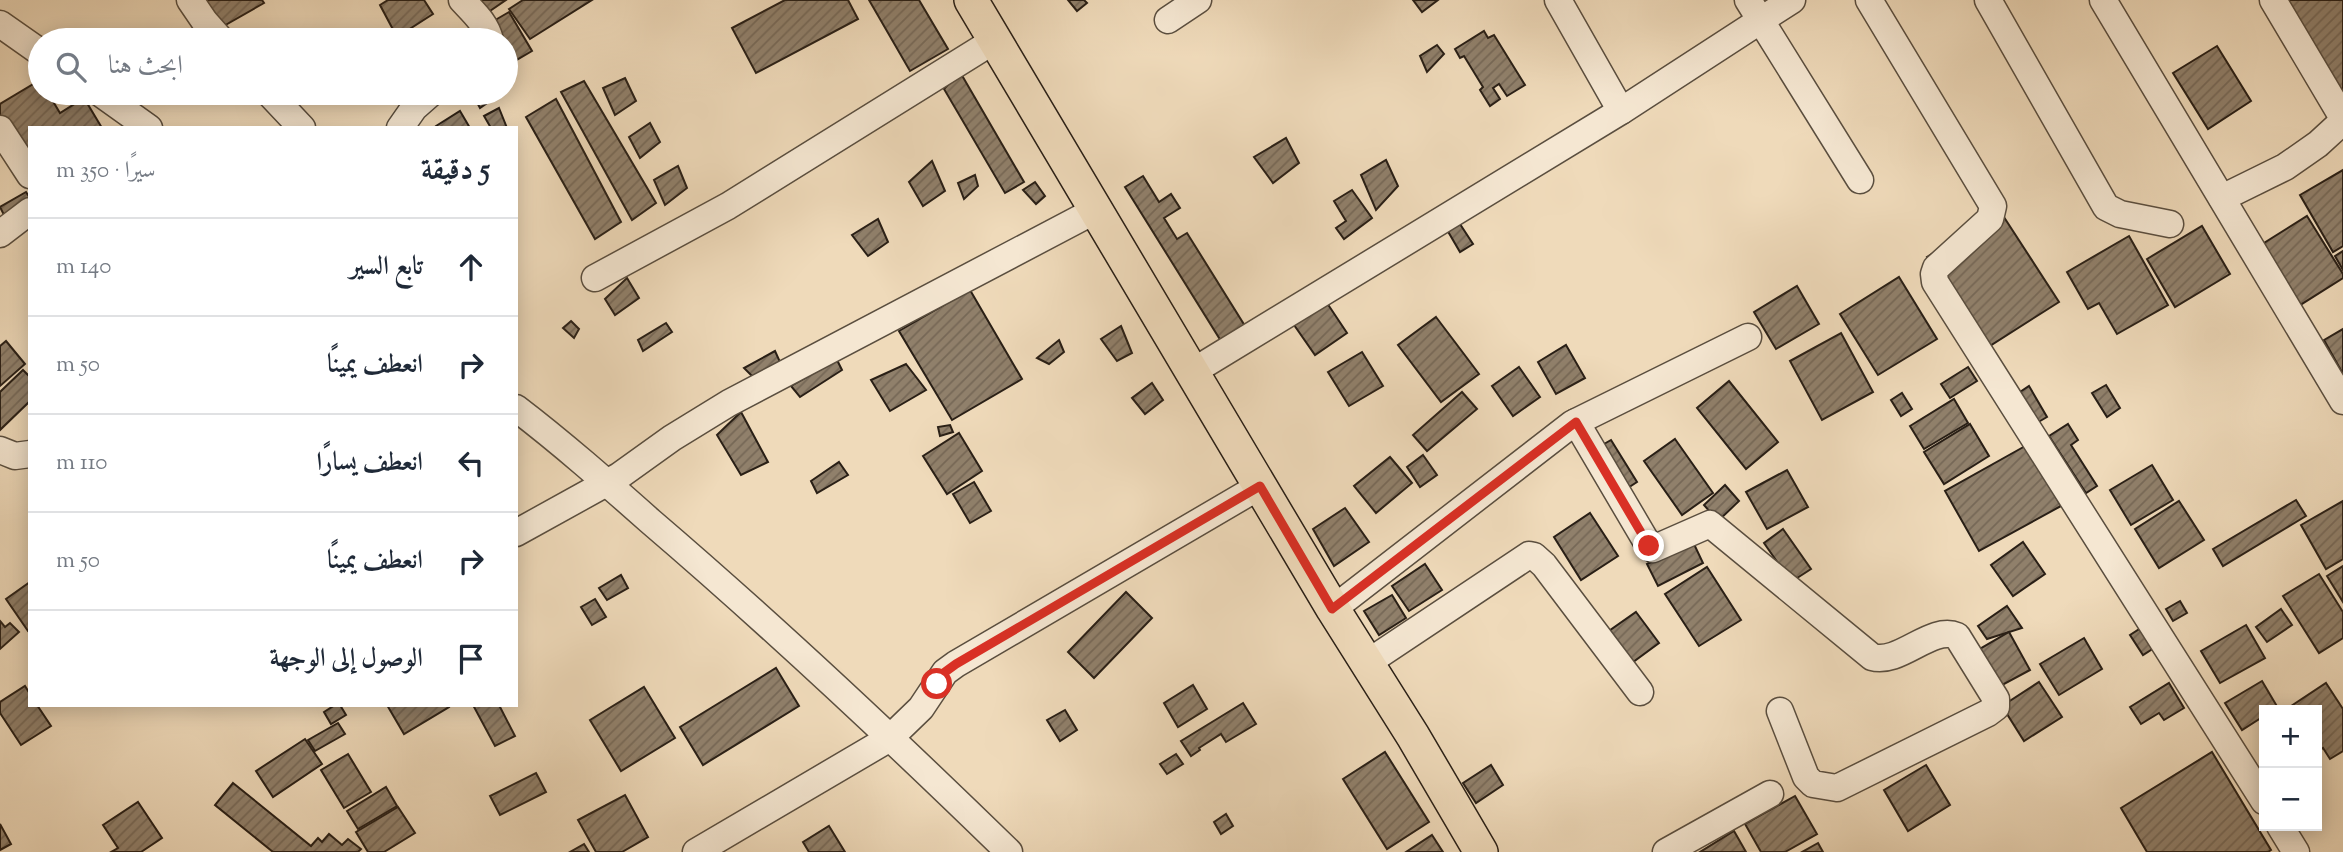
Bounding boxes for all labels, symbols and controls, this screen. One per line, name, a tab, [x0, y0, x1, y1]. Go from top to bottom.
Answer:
search box	[28, 28, 518, 105]
icon: search	[52, 48, 90, 86]
text: ابحث هنا	[108, 48, 183, 85]
text: 5 دقيقة	[421, 150, 490, 193]
text: سيرًا · 350 m	[56, 155, 156, 188]
icon: ahead	[452, 248, 490, 286]
text: تابع السير	[350, 249, 423, 286]
text: 140 m	[56, 251, 111, 284]
icon: right	[452, 346, 490, 384]
text: انعطف يمينًا	[327, 347, 423, 384]
text: 50 m	[56, 349, 100, 382]
icon: left	[452, 444, 490, 482]
text: انعطف يسارًا	[316, 445, 423, 482]
text: 110 m	[56, 447, 108, 480]
route end	[1633, 530, 1664, 561]
icon: right	[452, 542, 490, 580]
text: انعطف يمينًا	[327, 543, 423, 580]
text: 50 m	[56, 545, 100, 578]
icon: arrive	[452, 640, 490, 678]
text: الوصول إلى الوجهة	[269, 641, 423, 678]
route start	[921, 668, 952, 699]
map controls	[2259, 705, 2322, 831]
button: +	[2259, 705, 2322, 768]
button: −	[2259, 768, 2322, 831]

